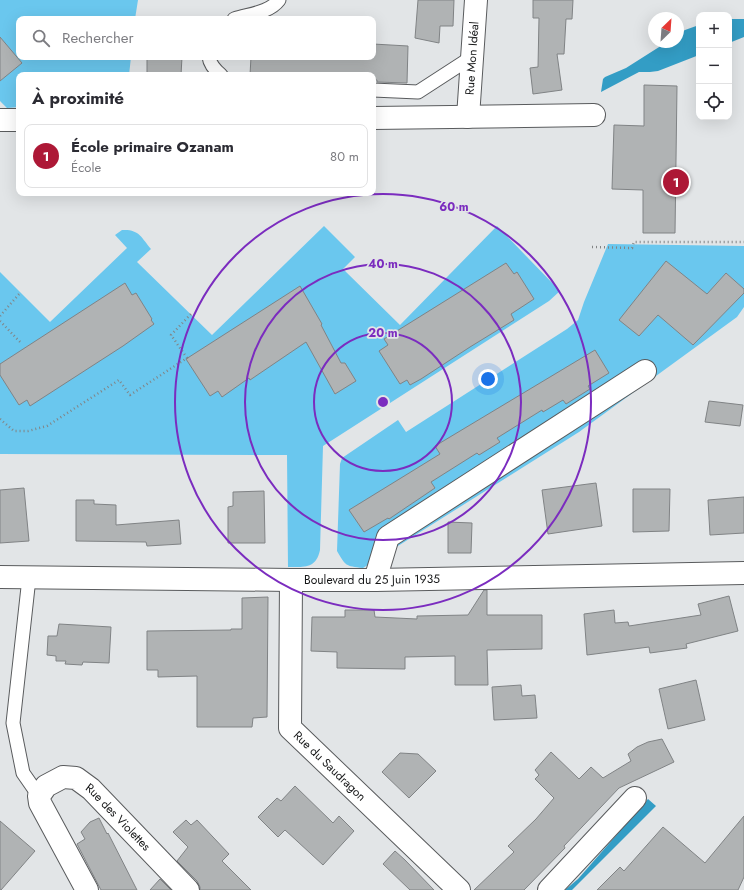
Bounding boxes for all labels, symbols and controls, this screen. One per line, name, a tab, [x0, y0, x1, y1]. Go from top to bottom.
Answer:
north arrow	[648, 12, 684, 48]
map controls	[696, 12, 732, 120]
button: +	[696, 12, 732, 48]
search box	[16, 16, 376, 60]
street label: Rue Mon Idéal	[461, 21, 484, 95]
icon: search	[30, 27, 52, 49]
text: Rechercher	[62, 27, 134, 49]
button: −	[696, 48, 732, 84]
button: locate	[696, 84, 732, 120]
text: À proximité	[32, 86, 124, 110]
text: École primaire Ozanam	[71, 136, 234, 158]
text: 1	[43, 147, 49, 166]
text: 80 m	[330, 147, 359, 166]
text: École	[71, 158, 101, 177]
pin: 1	[663, 167, 689, 197]
text: 60 m	[439, 198, 469, 216]
text: 40 m	[368, 255, 398, 273]
text: 20 m	[368, 324, 398, 342]
your location	[478, 369, 498, 389]
centre of rings	[376, 395, 390, 409]
street label: Boulevard du 25 Juin 1935	[304, 570, 440, 589]
street label: Rue du Saudragon	[289, 727, 370, 805]
street label: Rue des Violettes	[82, 779, 155, 855]

